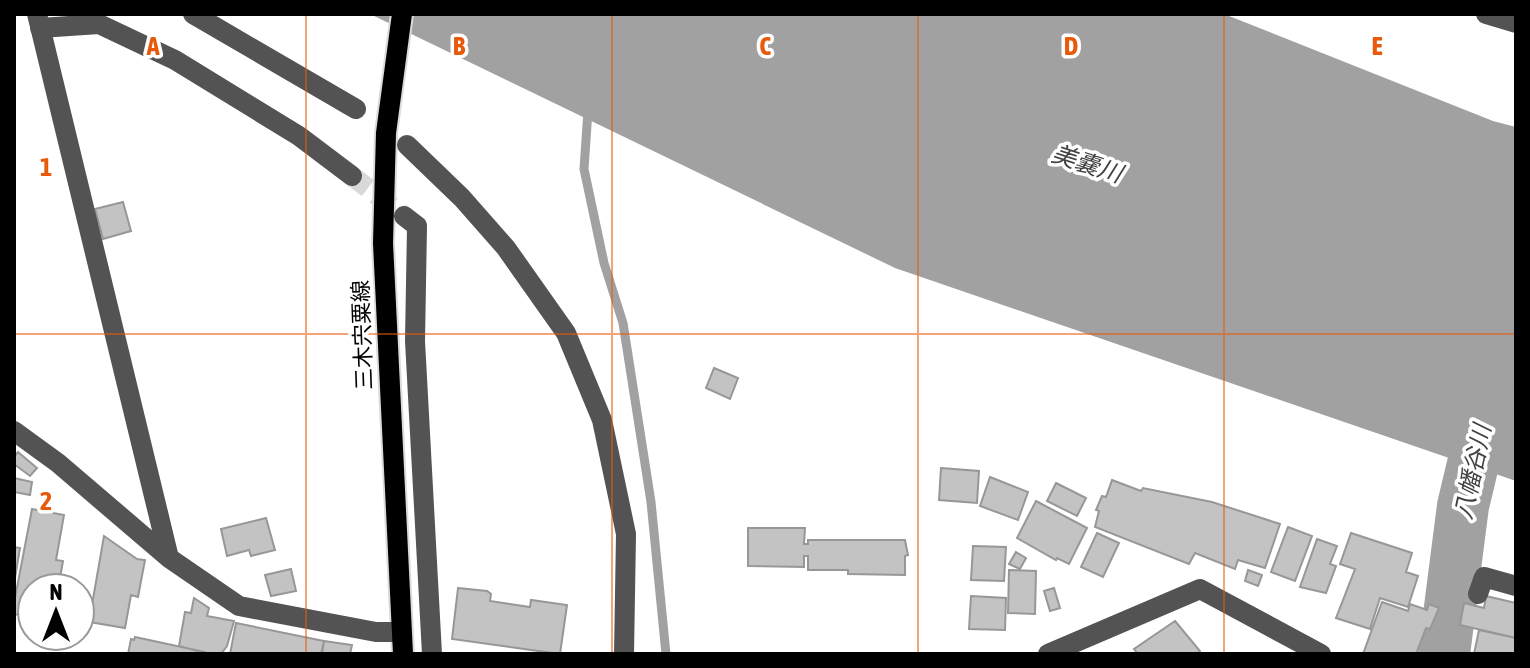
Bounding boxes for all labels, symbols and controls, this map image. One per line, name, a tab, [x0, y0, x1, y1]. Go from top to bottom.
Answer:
text: A	[146, 31, 160, 61]
text: B	[453, 31, 466, 61]
text: C	[759, 31, 771, 61]
text: D	[1064, 31, 1078, 61]
text: E	[1371, 31, 1383, 61]
water label: 美嚢川	[1049, 140, 1128, 188]
text: 1	[40, 152, 52, 182]
street label: 三木宍粟線	[347, 280, 377, 390]
water label: 八幡谷川	[1449, 419, 1496, 522]
text: 2	[40, 486, 52, 516]
north arrow	[16, 572, 96, 652]
text: N	[50, 579, 62, 605]

